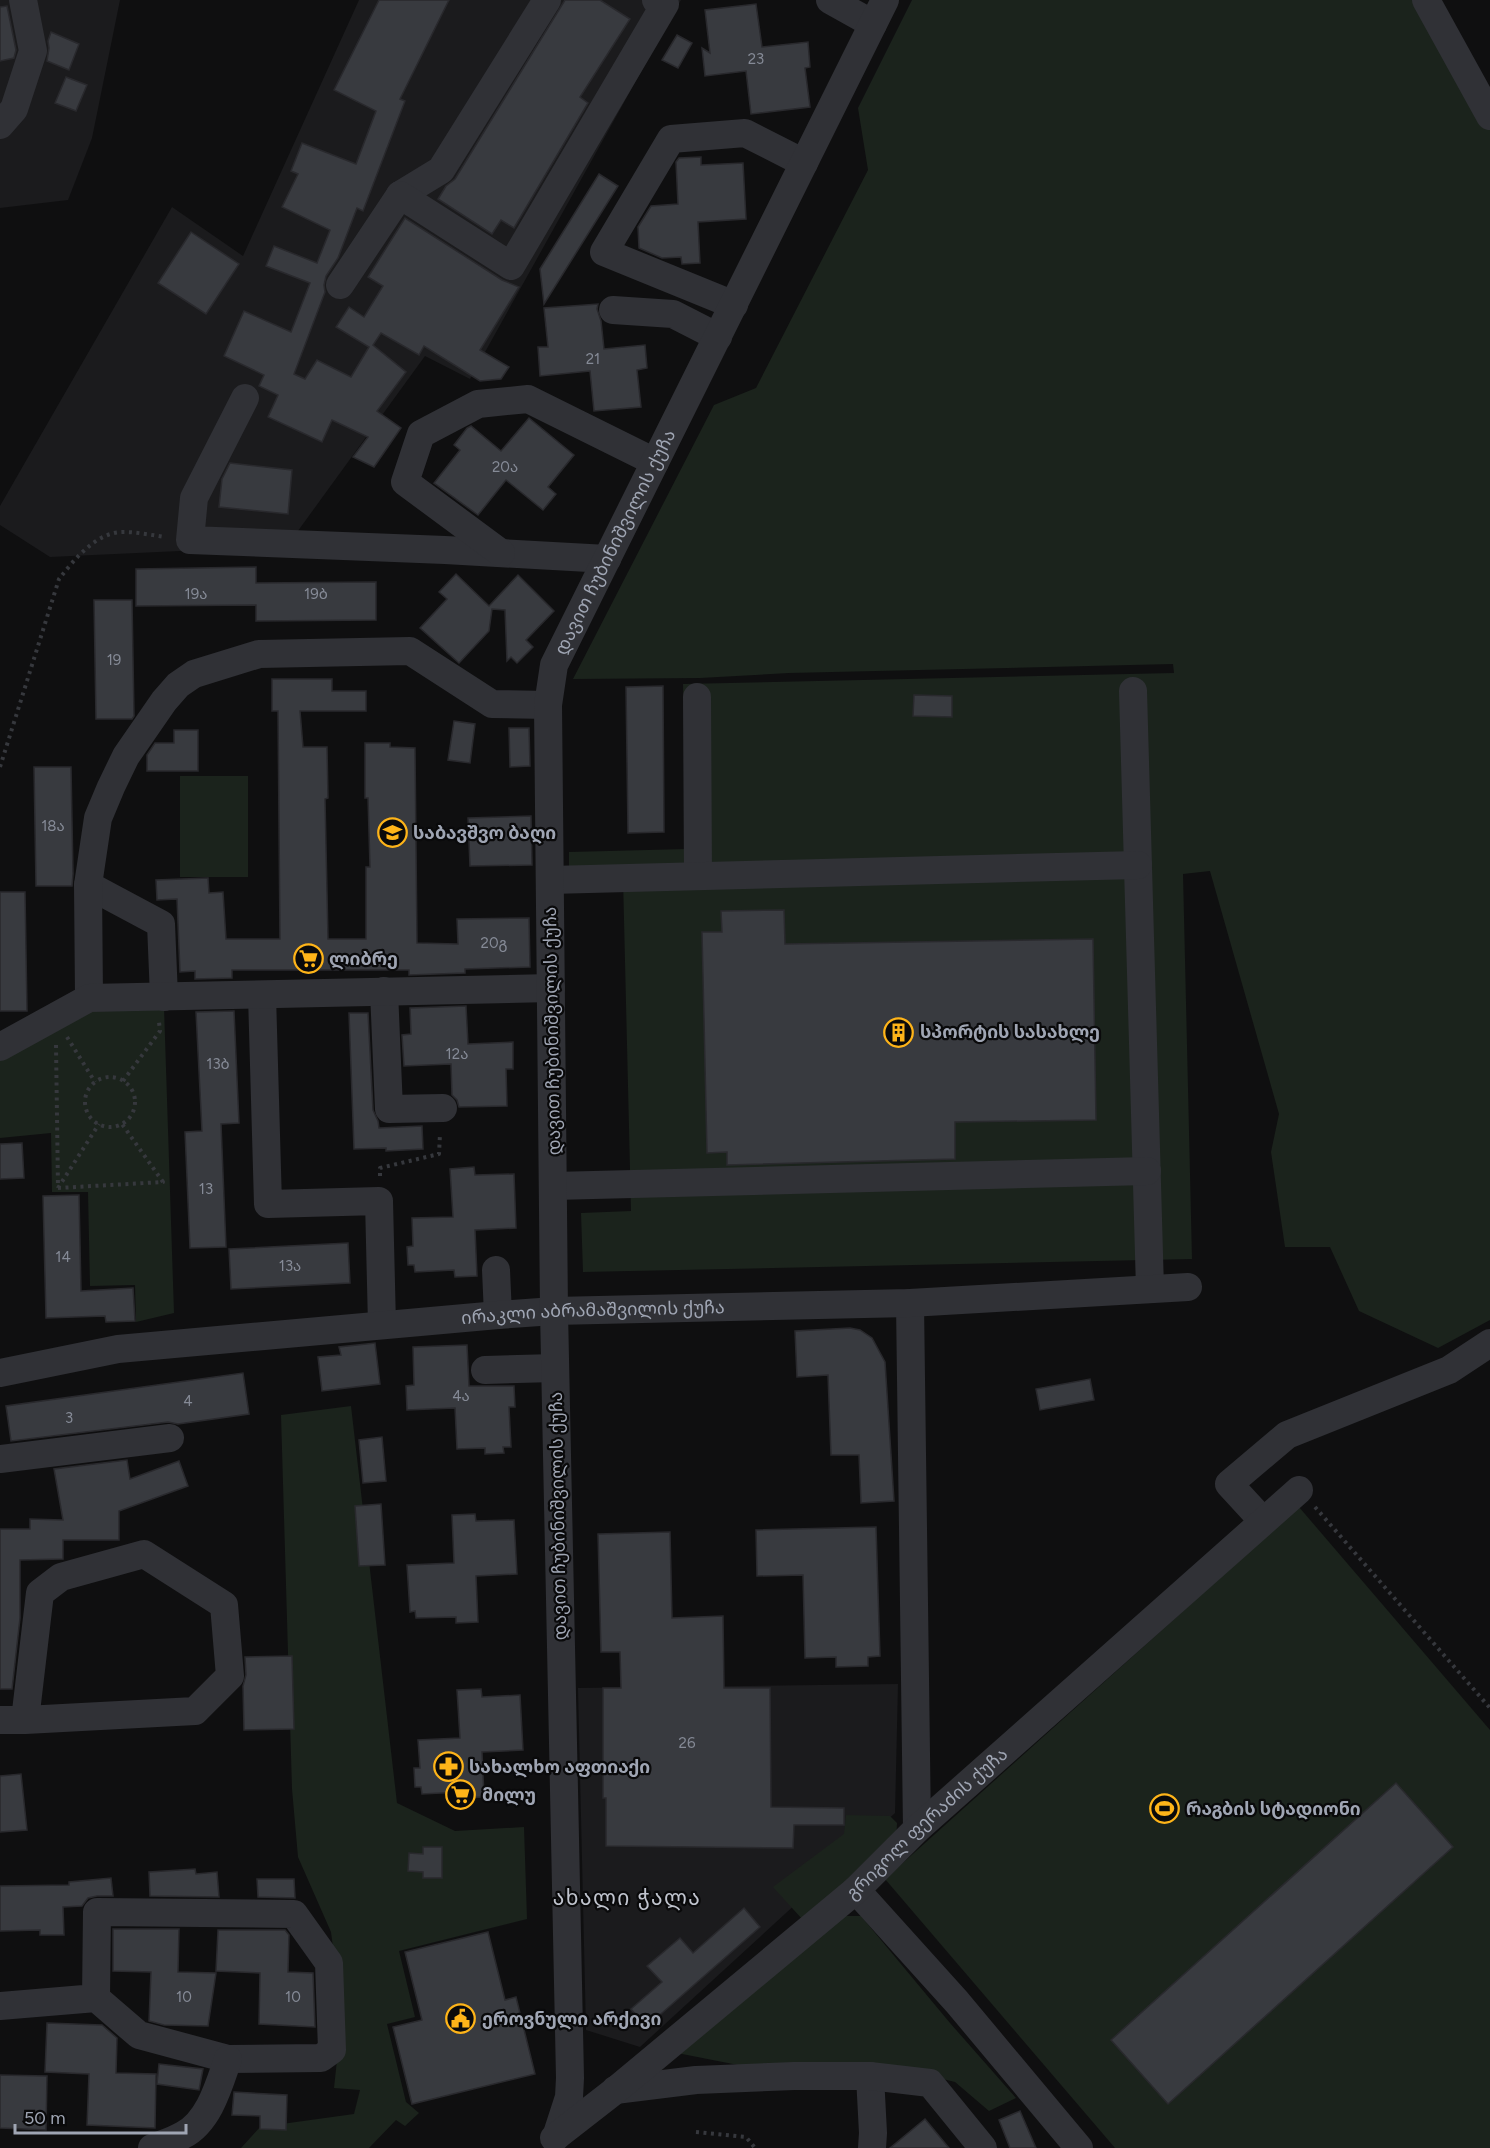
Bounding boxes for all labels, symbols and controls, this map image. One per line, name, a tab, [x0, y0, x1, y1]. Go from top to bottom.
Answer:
house number: 23	[748, 50, 764, 68]
house number: 21	[586, 350, 600, 368]
street label: დავით ჩუბინიშვილის ქუჩა	[550, 426, 680, 658]
house number: 20ა	[492, 458, 518, 476]
house number: 19ა	[185, 585, 207, 603]
house number: 19ბ	[304, 585, 328, 603]
house number: 19	[107, 651, 121, 669]
house number: 18ა	[41, 817, 65, 835]
school or university icon: საბავშვო ბაღი	[376, 817, 408, 849]
place label: საბავშვო ბაღი	[413, 822, 556, 844]
street label: დავით ჩუბინიშვილის ქუჩა	[539, 906, 565, 1156]
house number: 20გ	[481, 934, 508, 952]
supermarket icon: ლიბრე	[292, 943, 324, 975]
place label: ლიბრე	[329, 948, 398, 970]
building icon: სპორტის სასახლე	[883, 1016, 915, 1048]
place label: სპორტის სასახლე	[920, 1021, 1100, 1043]
house number: 12ა	[446, 1045, 468, 1063]
house number: 13ბ	[206, 1055, 230, 1073]
house number: 13	[199, 1180, 213, 1198]
house number: 14	[55, 1248, 71, 1266]
house number: 13ა	[279, 1257, 301, 1275]
street label: ირაკლი აბრამაშვილის ქუჩა	[460, 1296, 725, 1329]
house number: 4ა	[452, 1387, 470, 1405]
street label: დავით ჩუბინიშვილის ქუჩა	[545, 1391, 571, 1641]
house number: 4	[183, 1392, 193, 1410]
house number: 3	[65, 1409, 73, 1427]
house number: 26	[679, 1734, 696, 1752]
street label: გრიგოლ ფერაძის ქუჩა	[842, 1743, 1012, 1904]
pharmacy icon: სახალხო აფთიაქი	[432, 1751, 464, 1783]
place label: სახალხო აფთიაქი	[469, 1756, 650, 1778]
supermarket icon: მილუ	[445, 1779, 477, 1811]
place label: მილუ	[482, 1784, 536, 1806]
sports icon: რაგბის სტადიონი	[1149, 1793, 1181, 1825]
place label: რაგბის სტადიონი	[1186, 1798, 1361, 1820]
district label: ახალი ჭალა	[553, 1885, 701, 1911]
house number: 10	[176, 1988, 192, 2006]
house number: 10	[285, 1988, 301, 2006]
public building icon: ეროვნული არქივი	[445, 2003, 477, 2035]
place label: ეროვნული არქივი	[482, 2008, 661, 2030]
scale bar	[15, 2097, 186, 2135]
text: 50 m	[24, 2107, 66, 2129]

